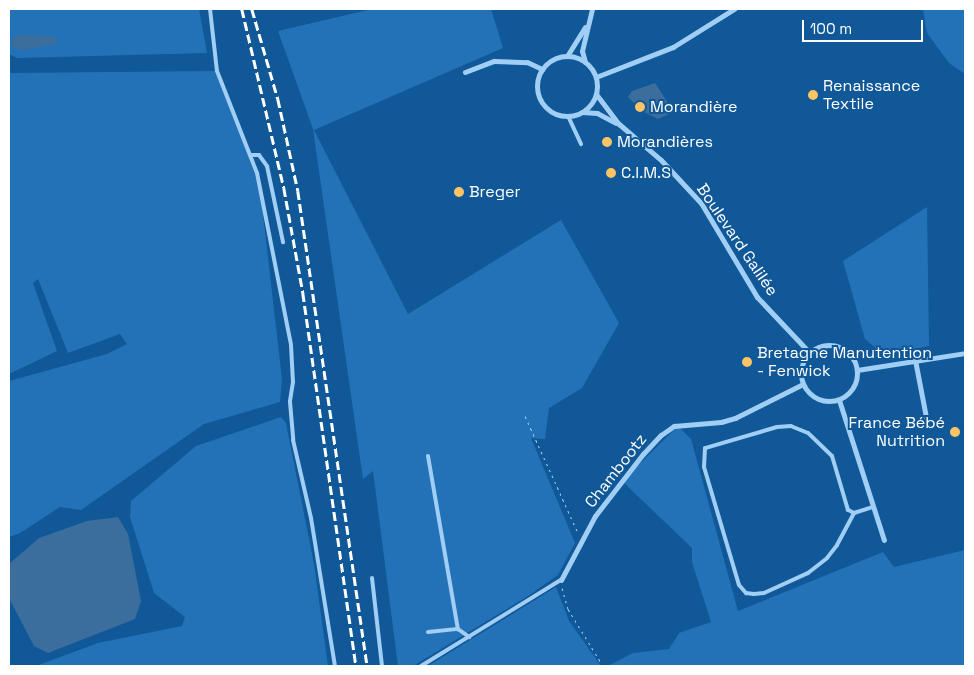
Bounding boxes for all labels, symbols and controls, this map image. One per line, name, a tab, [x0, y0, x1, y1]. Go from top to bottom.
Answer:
scale bar	[804, 10, 925, 42]
text: 100 m	[810, 19, 852, 38]
place label: Renaissance Textile	[823, 76, 920, 114]
marker: Renaissance Textile	[807, 89, 819, 101]
place label: Morandière	[650, 97, 737, 117]
marker: Morandière	[634, 101, 646, 113]
place label: Morandières	[617, 132, 713, 152]
marker: Morandières	[601, 136, 613, 148]
place label: C.I.M.S	[621, 163, 671, 183]
marker: C.I.M.S	[605, 167, 617, 179]
street label: Boulevard Galilée	[692, 180, 782, 300]
place label: Breger	[469, 182, 521, 202]
marker: Breger	[453, 186, 465, 198]
place label: Bretagne Manutention - Fenwick	[757, 343, 932, 381]
marker: Bretagne Manutention - Fenwick	[741, 356, 753, 368]
place label: France Bébé Nutrition	[849, 413, 945, 451]
marker: France Bébé Nutrition	[949, 426, 961, 438]
street label: Chambootz	[581, 430, 651, 512]

